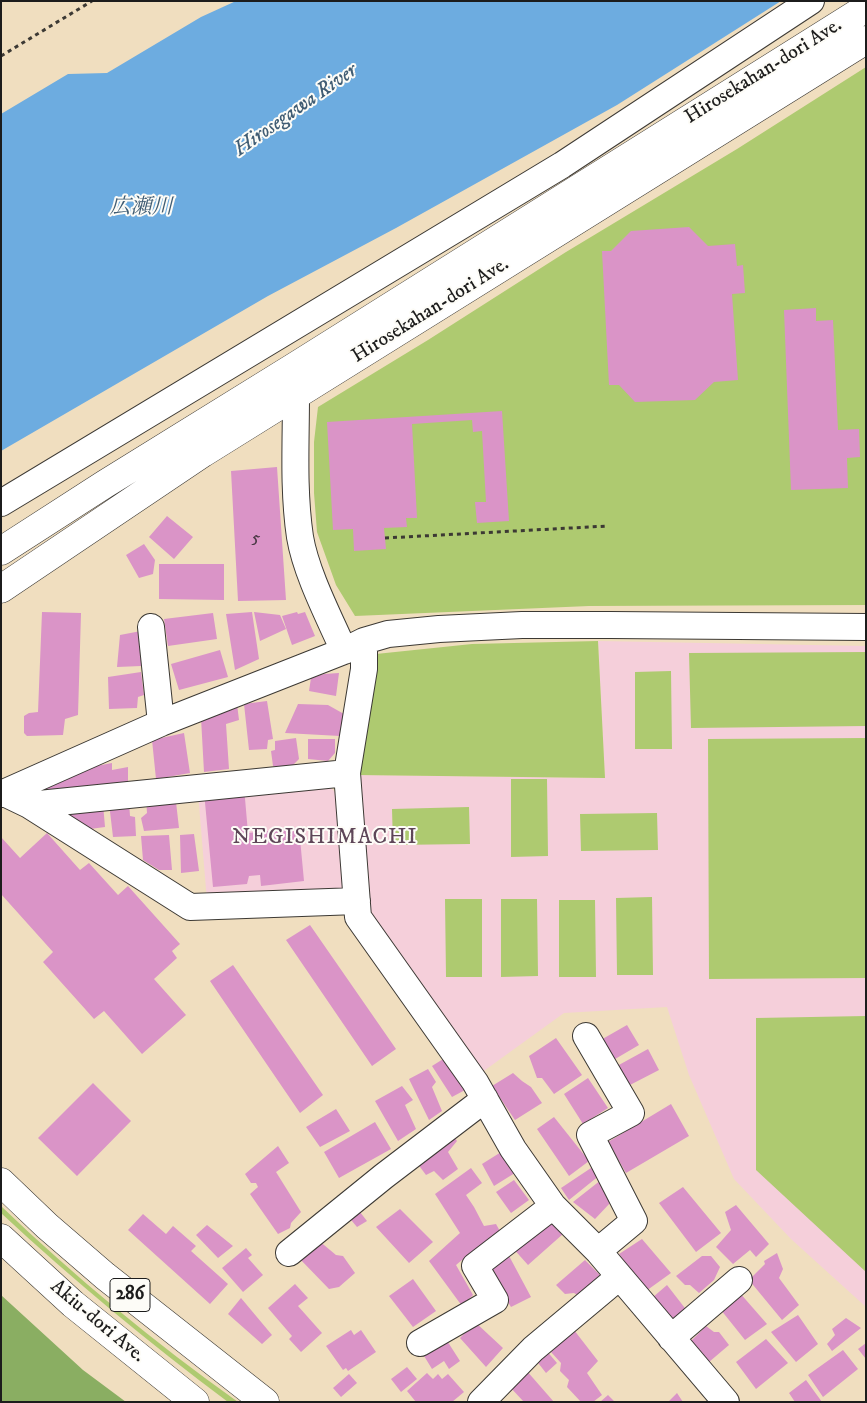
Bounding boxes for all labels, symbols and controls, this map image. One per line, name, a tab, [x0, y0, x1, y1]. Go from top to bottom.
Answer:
street label: Hirosekahan-dori Ave.	[681, 14, 847, 130]
water label: Hirosegawa River	[229, 59, 363, 163]
water label: 広瀬川	[110, 196, 172, 222]
street label: Hirosekahan-dori Ave.	[348, 253, 514, 369]
house number: 5	[252, 528, 260, 550]
district label: NEGISHIMACHI	[231, 825, 419, 851]
street label: Akiu-dori Ave.	[45, 1275, 149, 1369]
road number: 286	[110, 1278, 150, 1312]

